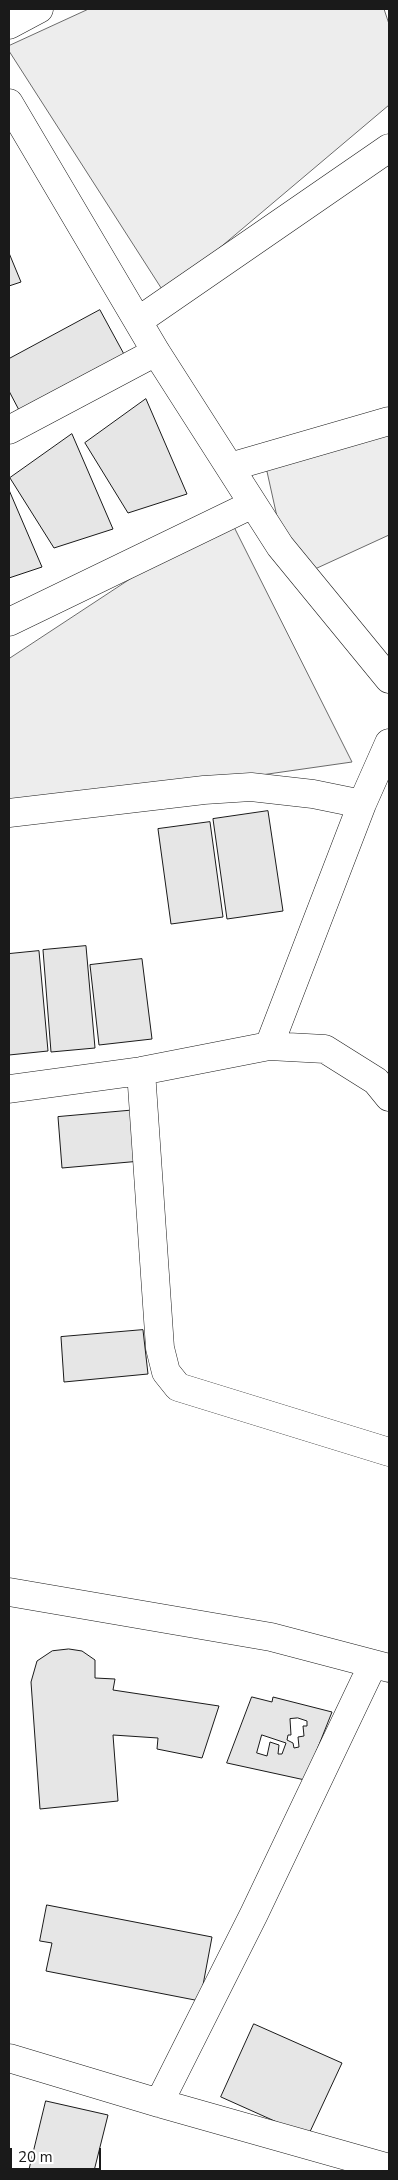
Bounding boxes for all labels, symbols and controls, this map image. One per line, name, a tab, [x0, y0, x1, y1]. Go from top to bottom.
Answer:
scale bar	[12, 2138, 104, 2170]
text: 20 m	[18, 2147, 53, 2167]

